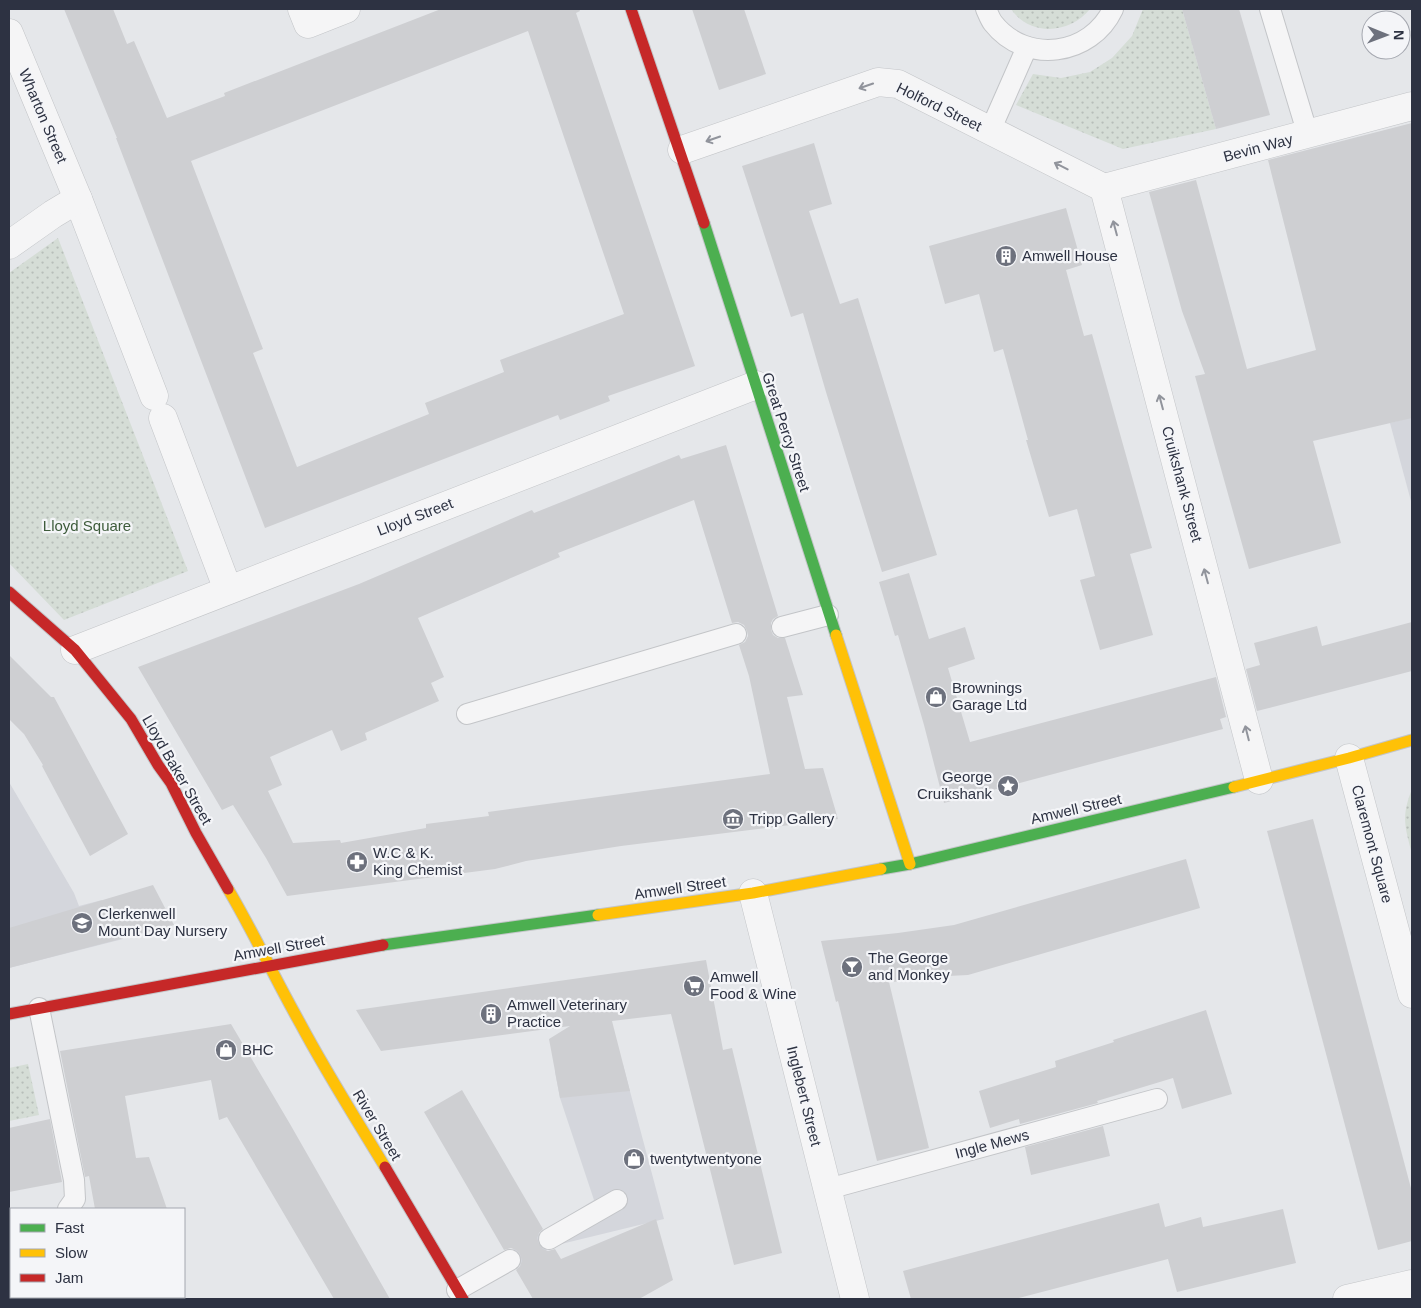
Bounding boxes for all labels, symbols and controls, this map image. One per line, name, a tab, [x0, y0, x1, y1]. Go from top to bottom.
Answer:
north arrow	[1361, 10, 1411, 60]
text: N	[1391, 30, 1407, 40]
street label: Wharton Street	[16, 66, 71, 166]
street label: Holford Street	[894, 79, 985, 135]
one-way arrow	[859, 82, 874, 91]
street label: Bevin Way	[1221, 130, 1295, 165]
one-way arrow	[705, 135, 721, 144]
one-way arrow	[1054, 161, 1069, 170]
one-way arrow	[1110, 220, 1119, 236]
building icon: Amwell House	[994, 244, 1018, 268]
place label: Amwell House	[1022, 247, 1118, 264]
street label: Great Percy Street	[759, 370, 814, 494]
one-way arrow	[1156, 394, 1165, 410]
street label: Cruikshank Street	[1159, 424, 1206, 544]
street label: Lloyd Street	[374, 494, 456, 539]
park label: Lloyd Square	[43, 517, 131, 534]
one-way arrow	[1201, 568, 1210, 584]
place label: Brownings Garage Ltd	[952, 679, 1027, 713]
shop icon: Brownings Garage Ltd	[924, 685, 948, 709]
street label: Lloyd Baker Street	[139, 712, 216, 828]
one-way arrow	[1241, 726, 1251, 742]
place label: George Cruikshank	[917, 768, 992, 802]
place icon: George Cruikshank	[996, 774, 1020, 798]
street label: Claremont Square	[1349, 783, 1396, 905]
street label: Amwell Street	[1029, 790, 1124, 827]
museum icon: Tripp Gallery	[721, 807, 745, 831]
place label: Tripp Gallery	[749, 810, 835, 827]
place label: W.C & K. King Chemist	[373, 844, 463, 878]
pharmacy icon: W.C & K. King Chemist	[345, 850, 369, 874]
street label: Amwell Street	[633, 873, 728, 902]
place label: Clerkenwell Mount Day Nursery	[98, 905, 228, 939]
school or university icon: Clerkenwell Mount Day Nursery	[70, 911, 94, 935]
street label: Amwell Street	[232, 931, 327, 964]
place label: The George and Monkey	[868, 949, 950, 983]
bar icon: The George and Monkey	[840, 955, 864, 979]
place label: Amwell Food & Wine	[710, 968, 797, 1002]
supermarket icon: Amwell Food & Wine	[682, 974, 706, 998]
place label: Amwell Veterinary Practice	[507, 996, 628, 1030]
building icon: Amwell Veterinary Practice	[479, 1002, 503, 1026]
shop icon: BHC	[214, 1038, 238, 1062]
place label: BHC	[242, 1041, 274, 1058]
street label: Inglebert Street	[784, 1044, 825, 1148]
street label: River Street	[350, 1086, 406, 1164]
street label: Ingle Mews	[953, 1125, 1031, 1162]
shop icon: twentytwentyone	[622, 1147, 646, 1171]
place label: twentytwentyone	[650, 1150, 762, 1167]
legend	[10, 1208, 185, 1298]
text: Fast	[55, 1219, 85, 1236]
text: Slow	[55, 1244, 88, 1261]
text: Jam	[55, 1269, 83, 1286]

